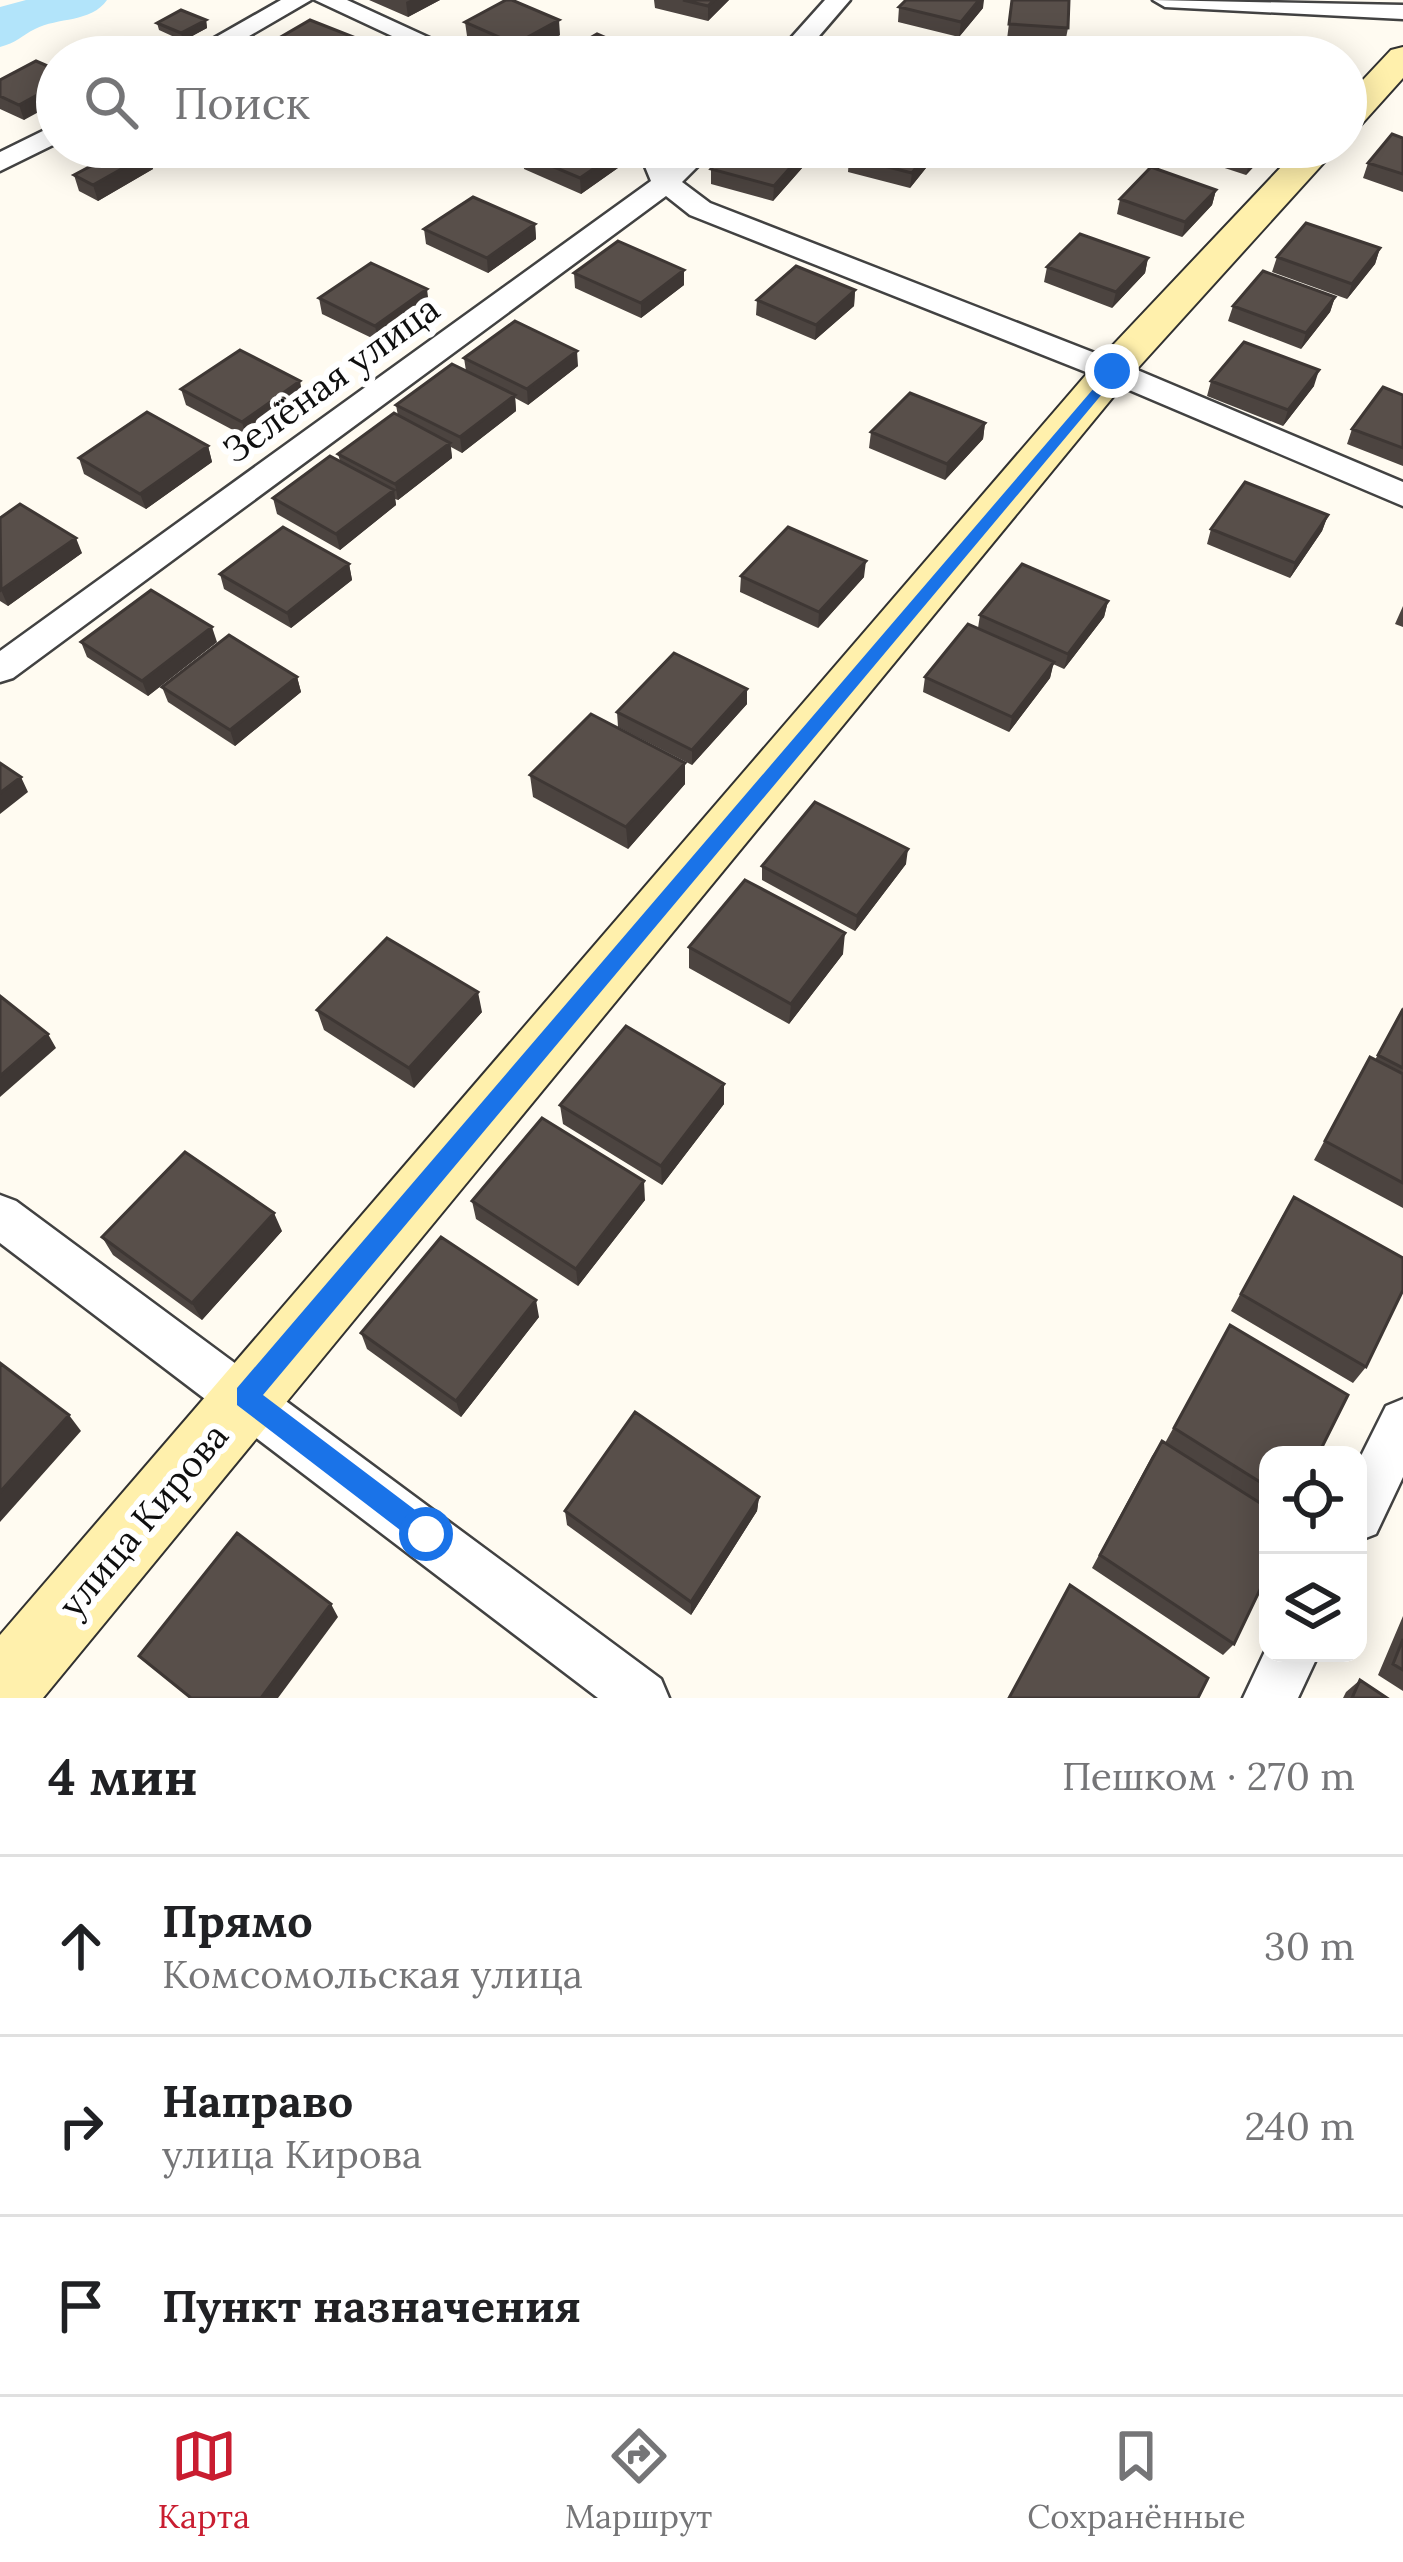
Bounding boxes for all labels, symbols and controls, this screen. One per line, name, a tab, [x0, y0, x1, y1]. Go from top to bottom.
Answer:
search box	[36, 36, 1367, 168]
icon: search	[78, 69, 144, 135]
text: Поиск	[174, 74, 310, 131]
street label: Зелёная улица	[214, 285, 448, 473]
route end	[1085, 344, 1139, 398]
street label: улица Кирова	[48, 1413, 238, 1627]
map controls	[1259, 1446, 1367, 1662]
button: locate	[1259, 1446, 1367, 1554]
route start	[399, 1507, 453, 1561]
button: layers	[1259, 1554, 1367, 1662]
text: 4 мин	[48, 1744, 198, 1809]
text: Пешком · 270 m	[1062, 1751, 1355, 1801]
text: Прямо	[162, 1892, 313, 1949]
icon: ahead	[48, 1913, 114, 1979]
text: 30 m	[1264, 1921, 1355, 1971]
text: Комсомольская улица	[162, 1949, 583, 1999]
text: Направо	[162, 2072, 353, 2129]
icon: right	[48, 2093, 114, 2159]
text: 240 m	[1244, 2101, 1355, 2151]
text: улица Кирова	[162, 2129, 422, 2179]
icon: arrive	[48, 2273, 114, 2339]
text: Пункт назначения	[162, 2277, 581, 2334]
tab: Карта	[157, 2423, 250, 2537]
tab: Маршрут	[565, 2423, 712, 2537]
tab: Сохранённые	[1027, 2423, 1246, 2537]

